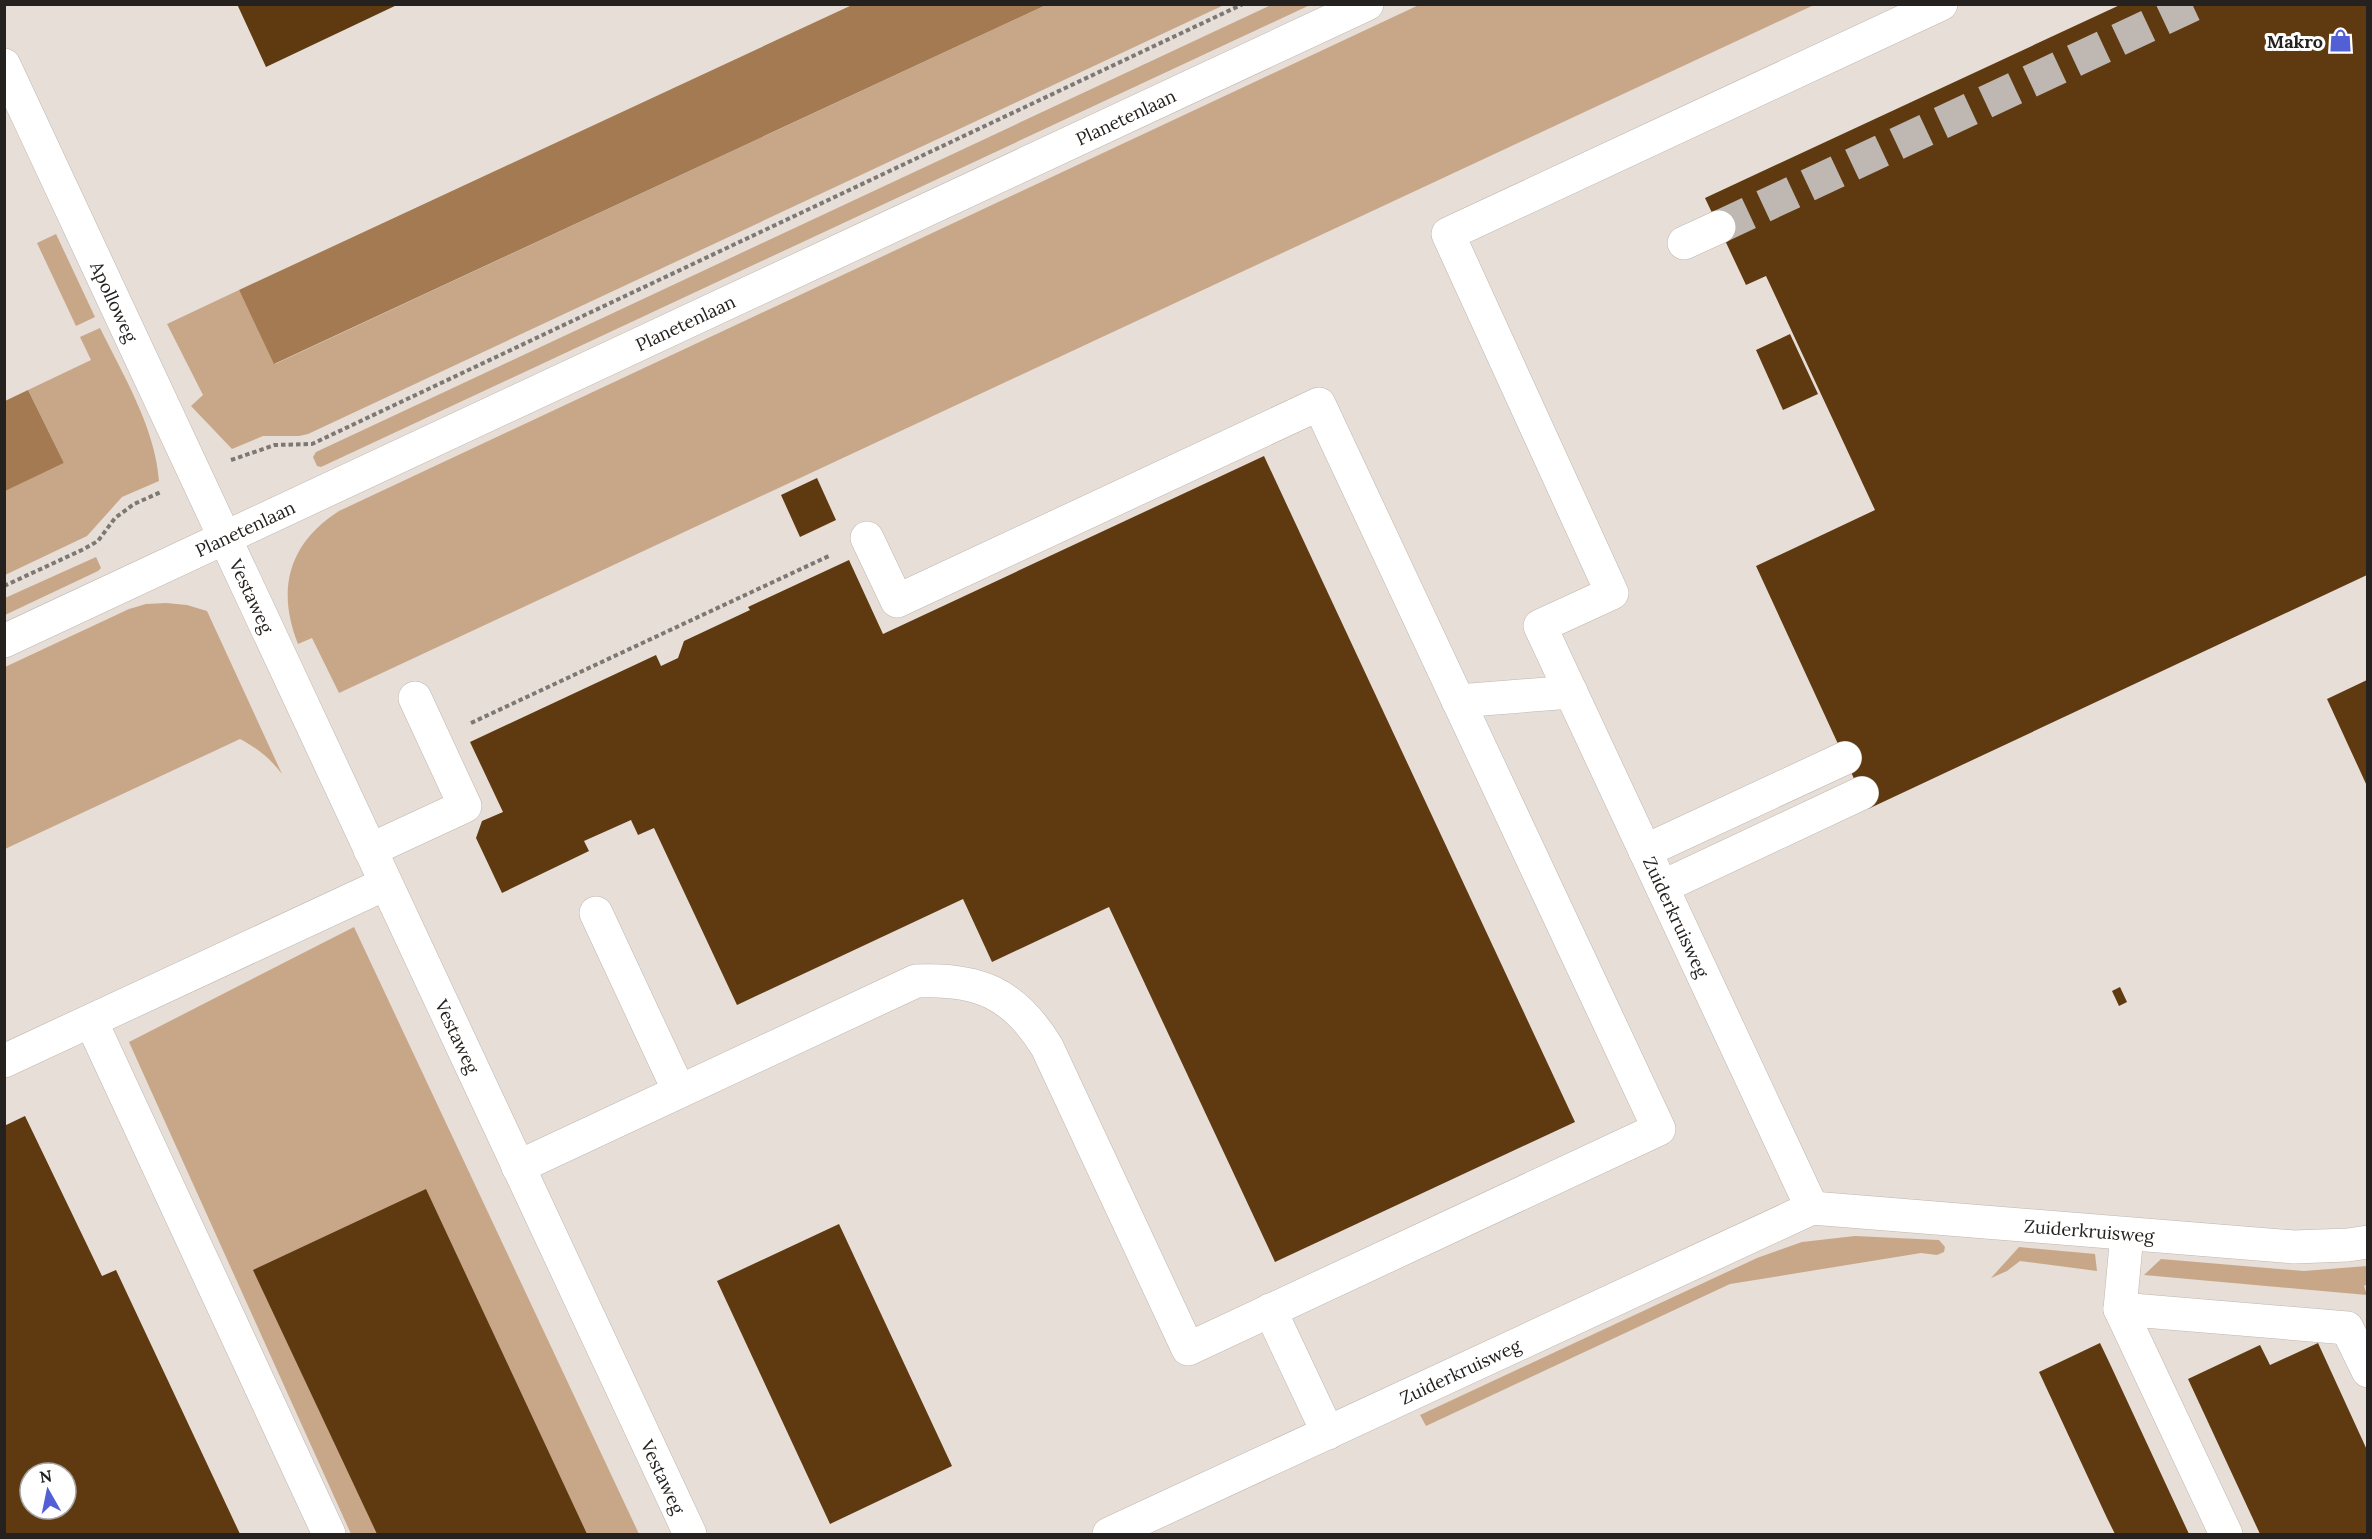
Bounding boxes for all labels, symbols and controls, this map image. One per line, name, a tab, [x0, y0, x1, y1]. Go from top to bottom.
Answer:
shop icon: Makro	[2328, 28, 2354, 54]
place label: Makro	[2267, 30, 2323, 53]
street label: Planetenlaan	[1072, 84, 1179, 150]
street label: Apolloweg	[85, 256, 144, 347]
street label: Planetenlaan	[632, 289, 739, 356]
street label: Planetenlaan	[191, 495, 299, 562]
street label: Vestaweg	[224, 554, 280, 638]
street label: Zuiderkruisweg	[1638, 853, 1714, 982]
street label: Vestaweg	[430, 995, 485, 1078]
street label: Zuiderkruisweg	[2023, 1214, 2156, 1247]
street label: Zuiderkruisweg	[1396, 1333, 1525, 1409]
street label: Vestaweg	[636, 1435, 691, 1518]
north arrow	[18, 1461, 78, 1521]
text: N	[38, 1465, 53, 1487]

